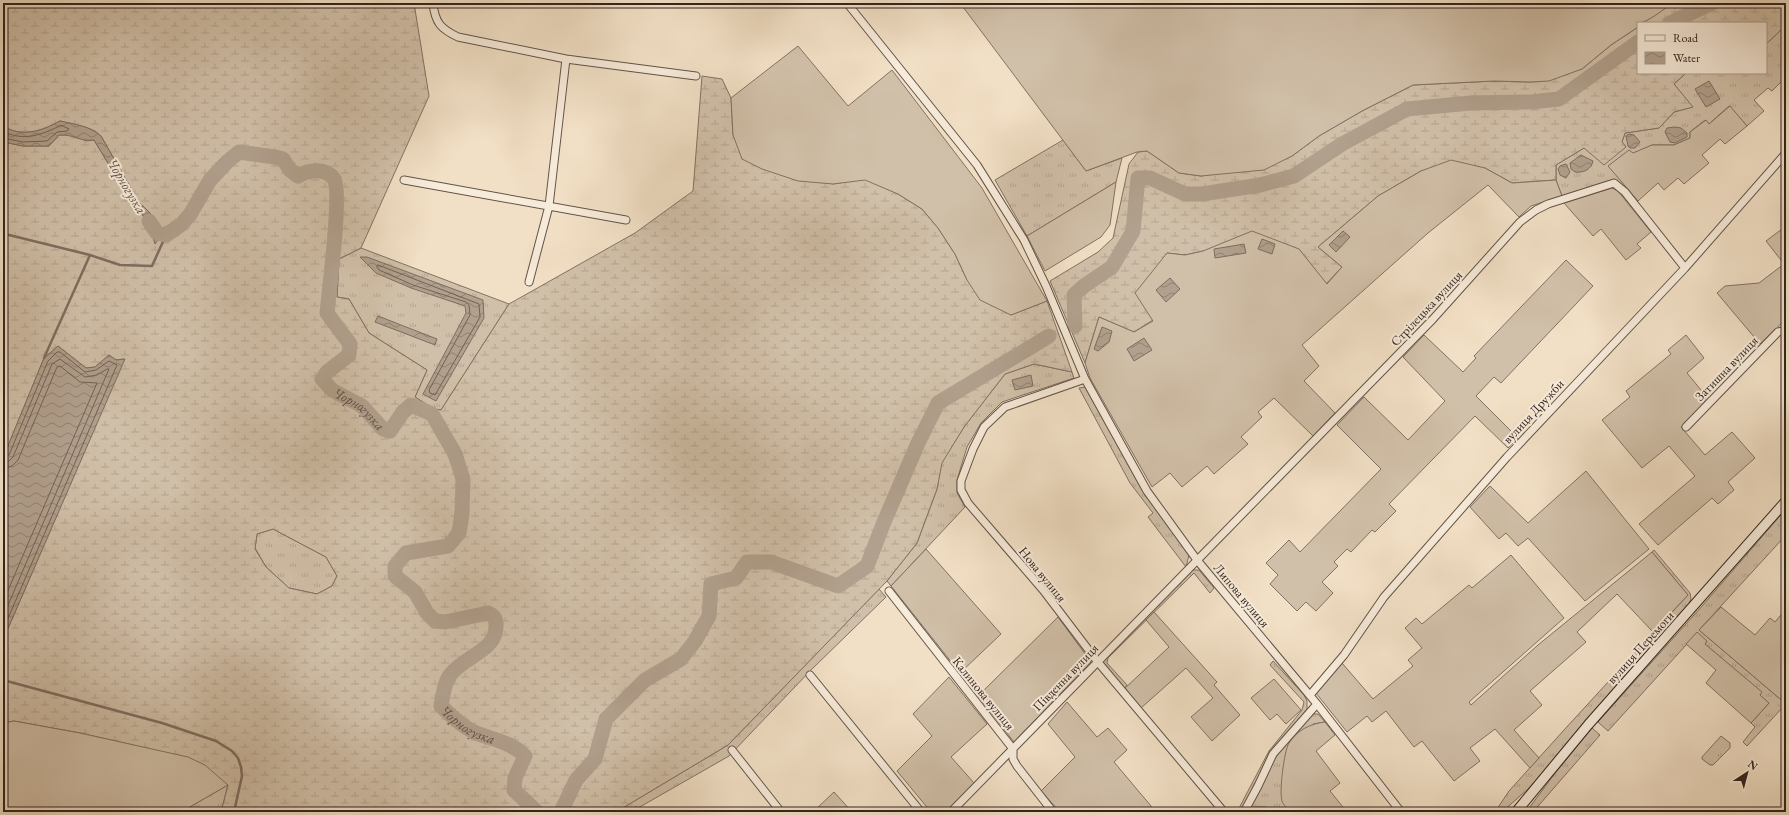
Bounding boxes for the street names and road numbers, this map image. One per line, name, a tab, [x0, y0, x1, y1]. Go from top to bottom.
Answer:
street label: Стрілецька вулиця	[1387, 267, 1466, 350]
street label: Затишна вулиця	[1691, 332, 1762, 404]
street label: вулиця Дружби	[1499, 375, 1568, 447]
street label: Нова вулиця	[1015, 543, 1070, 606]
street label: Липова вулиця	[1210, 560, 1274, 631]
street label: вулиця Перемоги	[1603, 607, 1678, 687]
street label: Південна вулиця	[1029, 640, 1102, 715]
street label: Калинова вулиця	[949, 653, 1019, 734]

